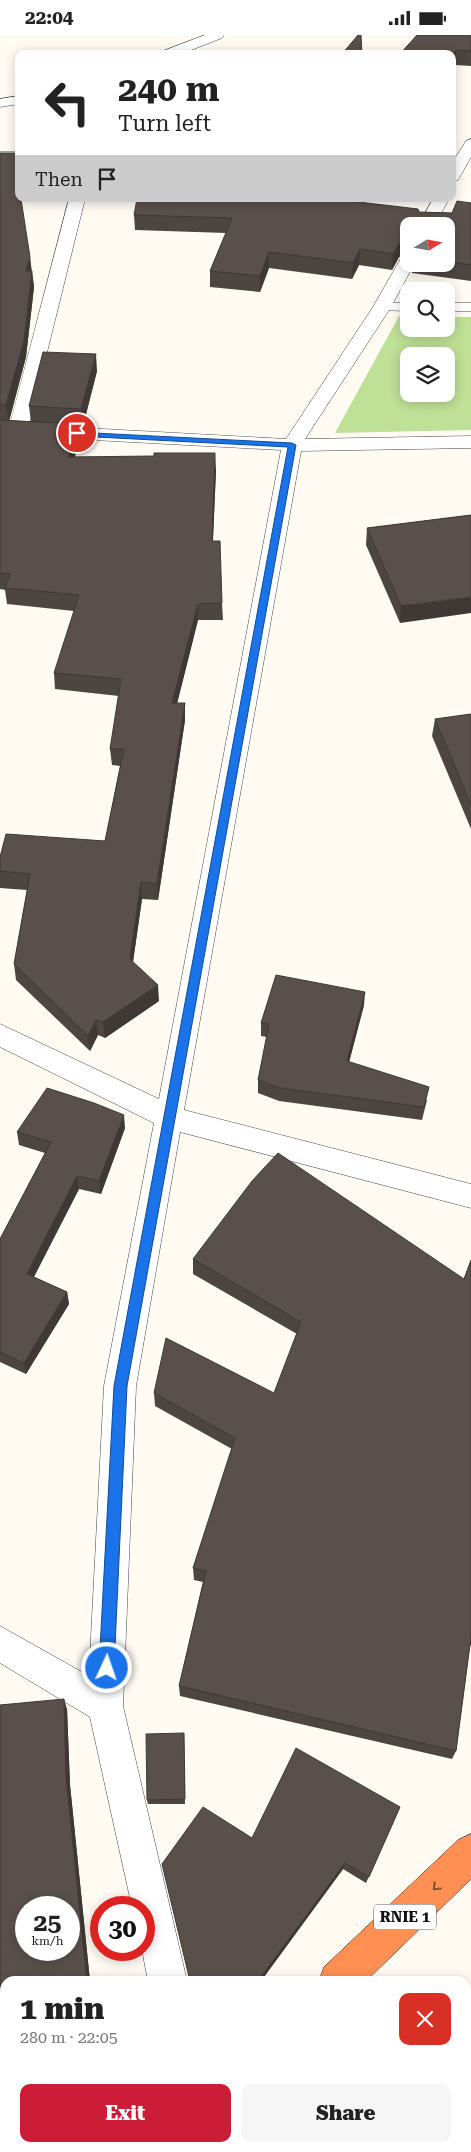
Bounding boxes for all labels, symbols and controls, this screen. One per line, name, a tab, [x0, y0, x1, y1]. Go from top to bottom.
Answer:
text: 22:04	[25, 6, 74, 29]
text: 240 m	[118, 69, 219, 110]
icon: left	[35, 70, 100, 135]
text: Turn left	[118, 111, 211, 136]
icon: arrive	[93, 165, 121, 193]
text: Then	[35, 168, 83, 191]
north arrow	[400, 217, 455, 273]
map controls	[400, 217, 455, 402]
button: search	[400, 282, 455, 337]
button: layers	[400, 347, 455, 402]
pin	[56, 412, 98, 454]
icon: arrive	[63, 419, 91, 447]
position arrow	[80, 1641, 132, 1693]
one-way arrow	[433, 1881, 442, 1890]
speed limit sign: 30	[90, 1896, 155, 1961]
road number: RNIE 1	[374, 1905, 436, 1929]
text: 25	[33, 1908, 62, 1937]
text: km/h	[31, 1934, 64, 1948]
text: 1 min	[20, 1991, 104, 2026]
button: close	[399, 1993, 451, 2045]
text: 280 m · 22:05	[20, 2028, 118, 2047]
button: Exit	[20, 2084, 231, 2142]
button: Share	[241, 2084, 451, 2142]

